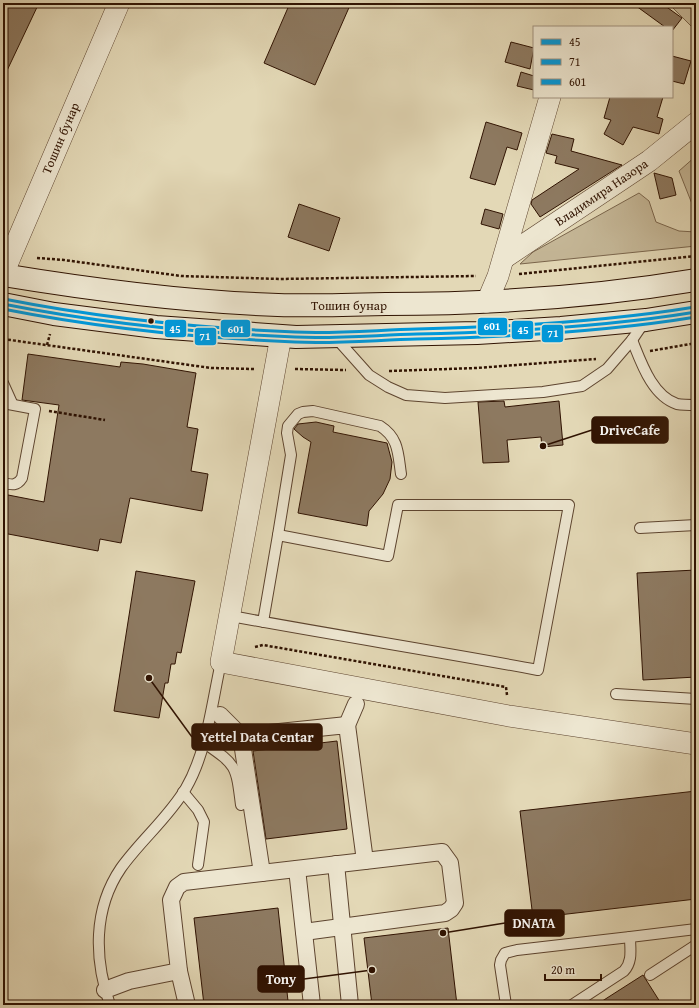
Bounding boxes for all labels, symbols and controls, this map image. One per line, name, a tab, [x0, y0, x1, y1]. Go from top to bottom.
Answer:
legend	[533, 26, 673, 98]
text: 45	[569, 33, 581, 50]
text: 71	[569, 53, 581, 70]
text: 601	[569, 73, 587, 90]
street label: Тошин бунар	[37, 100, 84, 177]
street label: Владимира Назора	[551, 154, 652, 231]
street label: Тошин бунар	[311, 296, 387, 315]
unlabelled marker	[146, 316, 156, 326]
line badge: 601	[477, 317, 508, 336]
text: 601	[483, 318, 501, 334]
line badge: 45	[164, 319, 187, 338]
line badge: 601	[220, 319, 251, 338]
line badge: 45	[511, 320, 534, 340]
text: 45	[169, 321, 181, 337]
text: 601	[227, 321, 245, 337]
text: 45	[517, 322, 529, 338]
line badge: 71	[541, 324, 564, 343]
text: 71	[547, 325, 559, 341]
line badge: 71	[194, 327, 217, 346]
text: 71	[199, 328, 211, 344]
callout: DriveCafe	[592, 417, 668, 443]
text: DriveCafe	[600, 420, 660, 440]
callout: Yettel Data Centar	[192, 724, 322, 750]
text: Yettel Data Centar	[200, 727, 314, 747]
callout: DNATA	[505, 910, 564, 936]
text: DNATA	[512, 913, 556, 933]
scale bar	[545, 956, 601, 982]
text: 20 m	[551, 961, 575, 978]
callout: Tony	[258, 966, 304, 992]
text: Tony	[266, 969, 297, 989]

